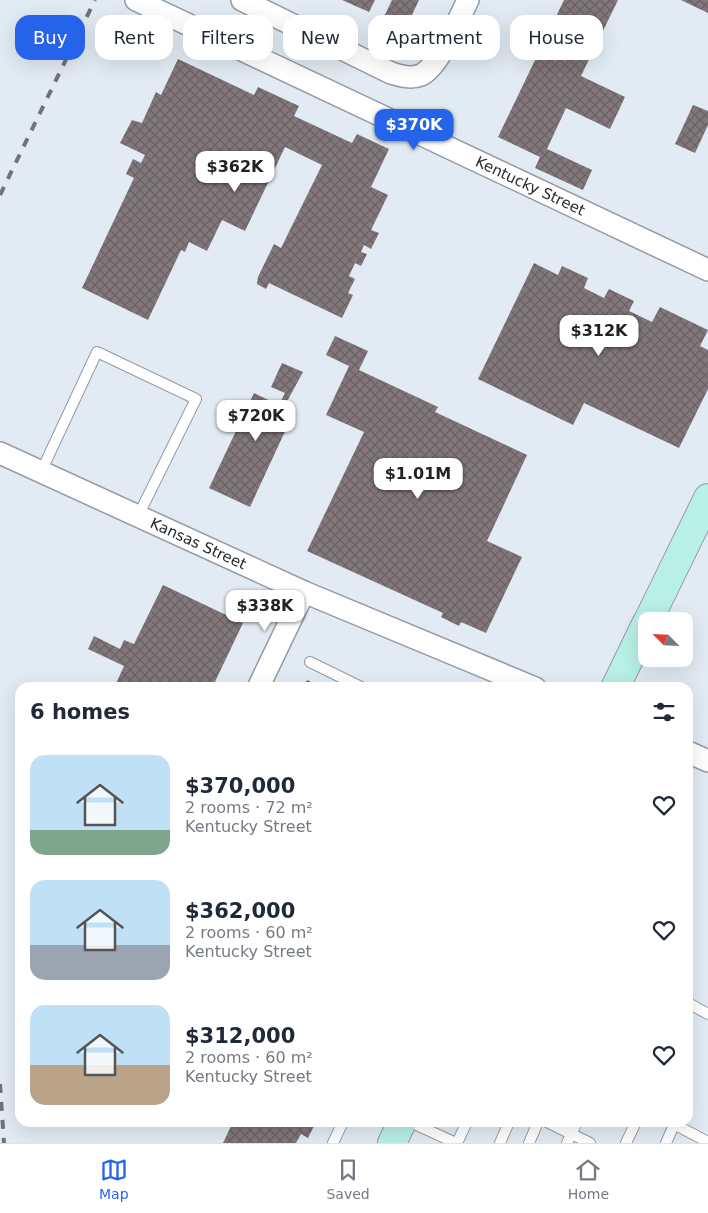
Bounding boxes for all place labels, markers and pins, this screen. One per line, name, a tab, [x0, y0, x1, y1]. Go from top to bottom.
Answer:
pin: $370K	[379, 108, 449, 151]
pin: $362K	[200, 150, 270, 193]
pin: $312K	[564, 314, 634, 357]
pin: $720K	[221, 400, 291, 442]
pin: $1.01M	[377, 458, 459, 500]
pin: $338K	[230, 590, 300, 632]

